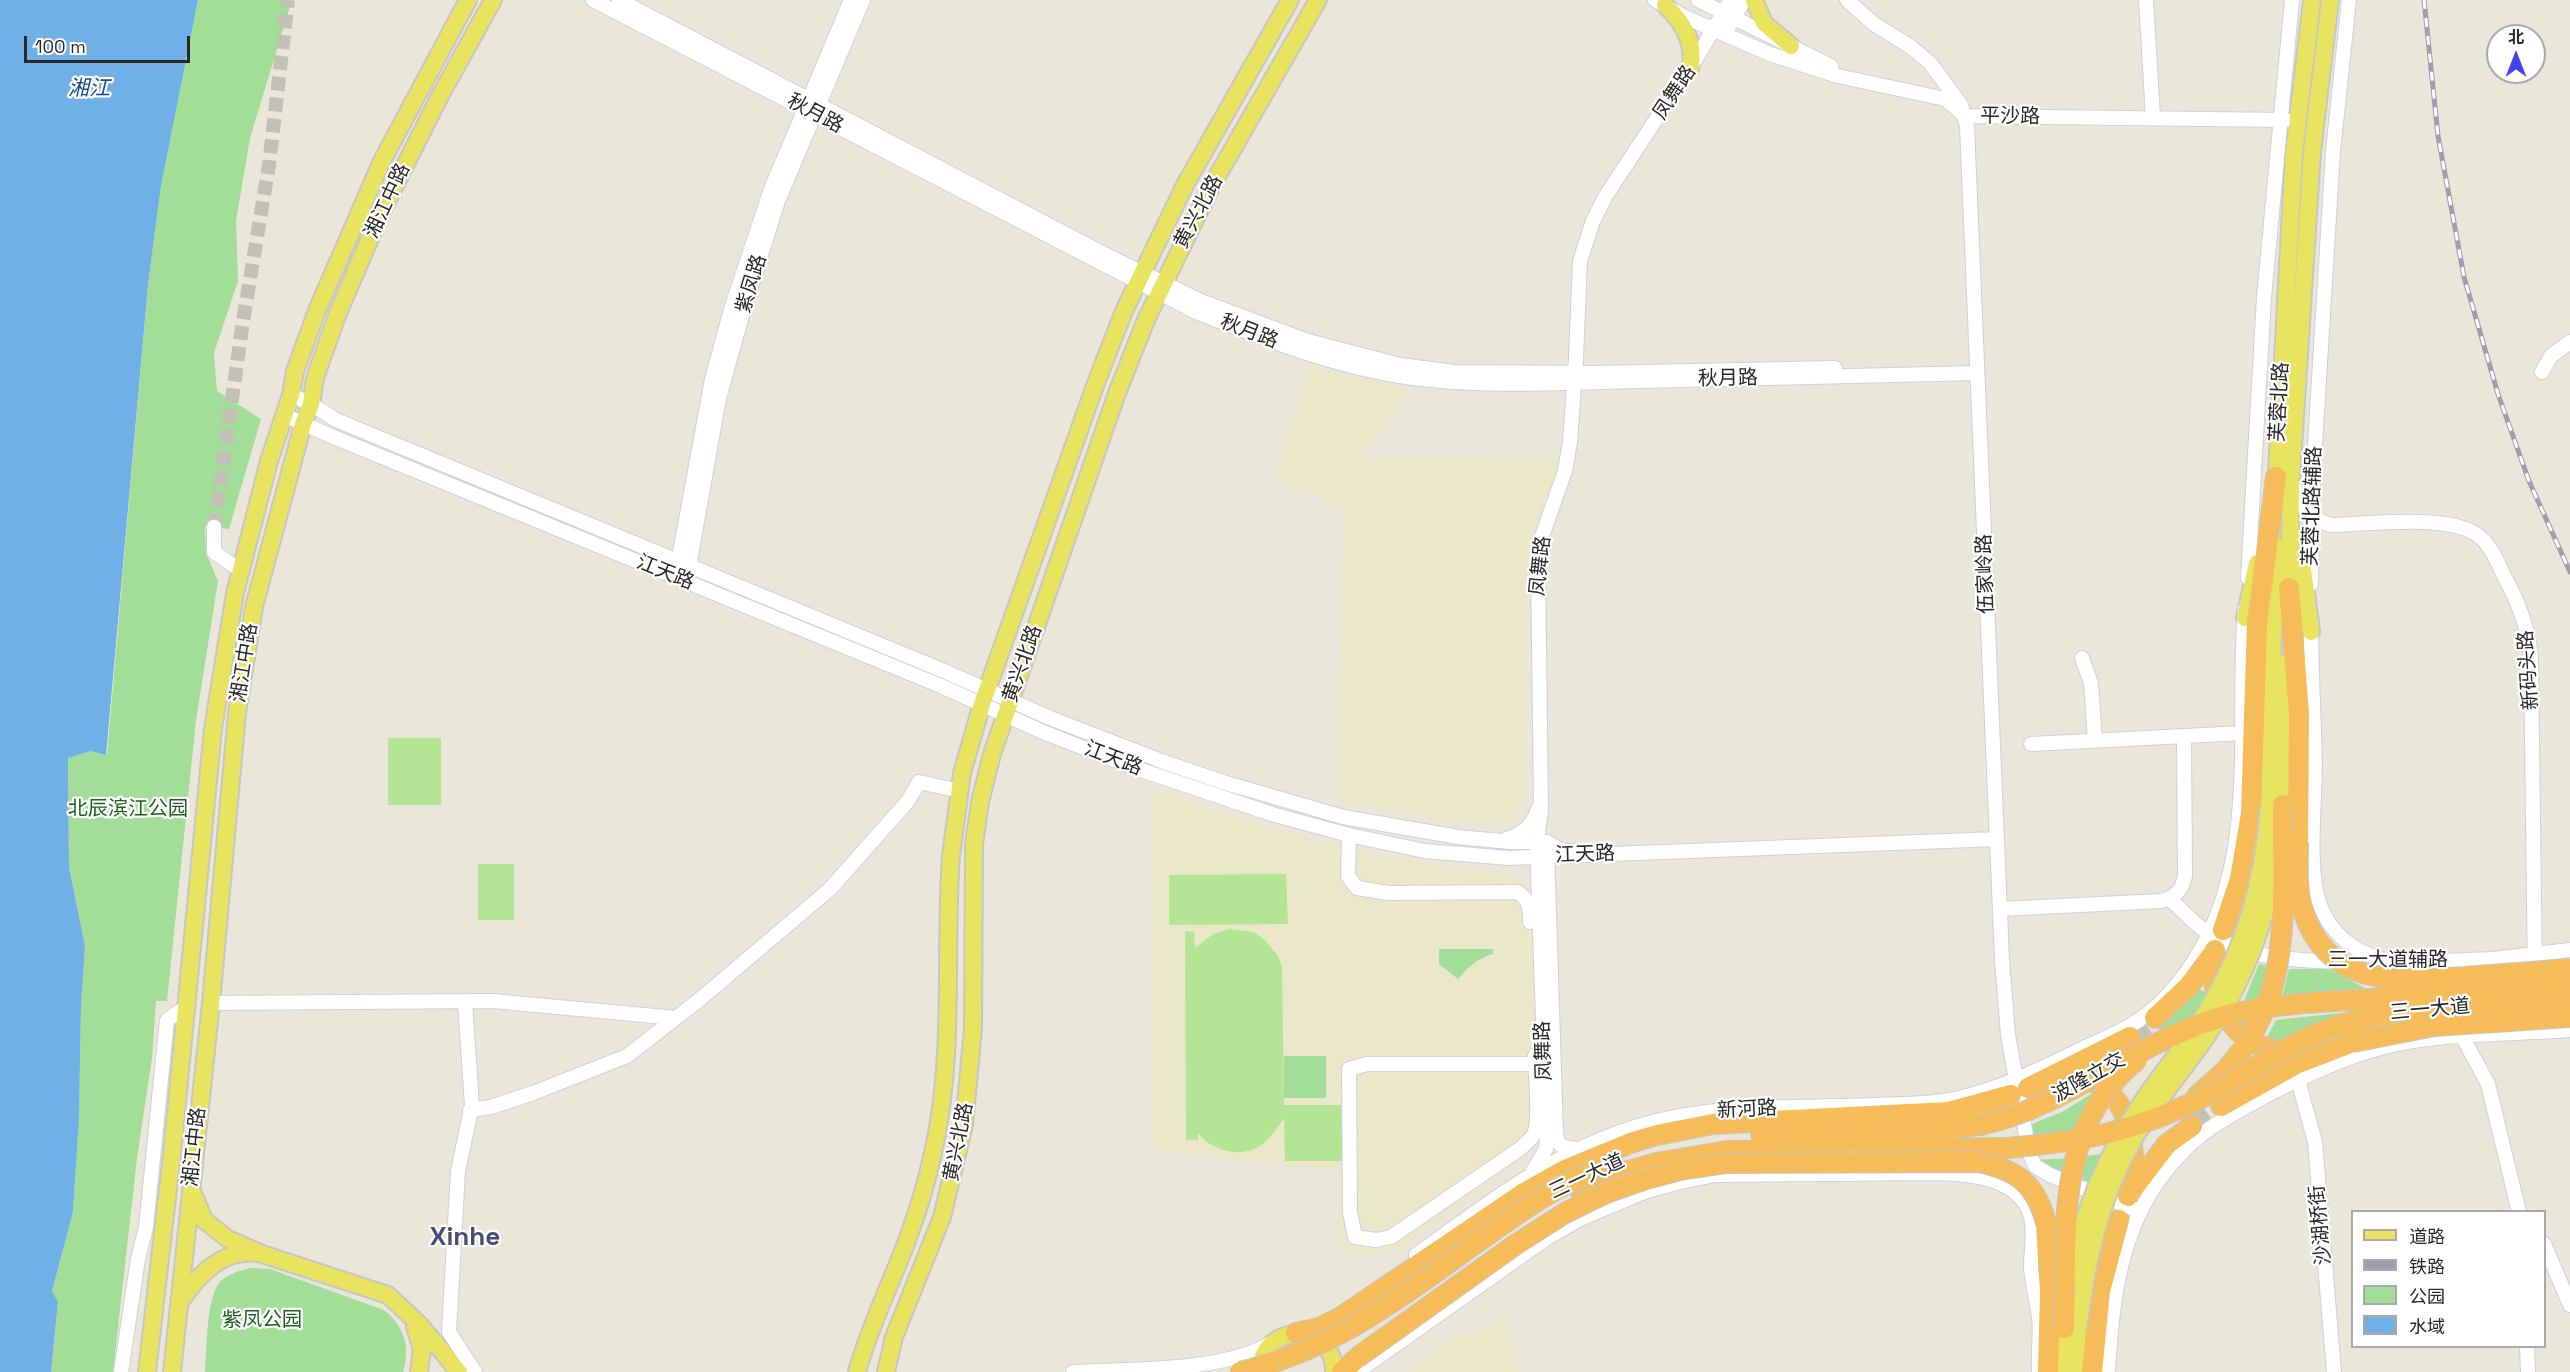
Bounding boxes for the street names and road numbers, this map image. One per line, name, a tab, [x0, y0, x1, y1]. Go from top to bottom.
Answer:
street label: 凤舞路	[1649, 61, 1701, 125]
street label: 秋月路	[783, 89, 847, 139]
street label: 平沙路	[1980, 104, 2040, 130]
street label: 湘江中路	[360, 160, 416, 242]
street label: 黄兴北路	[1170, 171, 1228, 253]
street label: 紫凤路	[732, 252, 772, 316]
street label: 秋月路	[1217, 310, 1281, 354]
street label: 芙蓉北路	[2266, 361, 2294, 443]
street label: 秋月路	[1698, 366, 1758, 392]
street label: 芙蓉北路辅路	[2299, 446, 2327, 566]
street label: 伍家岭路	[1973, 534, 1999, 614]
street label: 凤舞路	[1526, 535, 1556, 597]
street label: 江天路	[633, 551, 697, 595]
street label: 湘江中路	[227, 622, 263, 704]
street label: 黄兴北路	[999, 622, 1047, 706]
street label: 新码头路	[2514, 629, 2544, 711]
street label: 江天路	[1081, 737, 1145, 781]
street label: 江天路	[1555, 842, 1615, 868]
street label: 三一大道辅路	[2328, 949, 2448, 973]
street label: 三一大道	[2389, 995, 2471, 1025]
street label: 凤舞路	[1531, 1021, 1557, 1081]
street label: 波隆立交	[2048, 1048, 2130, 1108]
street label: 新河路	[1716, 1096, 1778, 1124]
street label: 黄兴北路	[940, 1100, 978, 1184]
street label: 湘江中路	[179, 1106, 211, 1188]
street label: 三一大道	[1546, 1149, 1628, 1205]
street label: 沙湖桥街	[2306, 1184, 2336, 1266]

